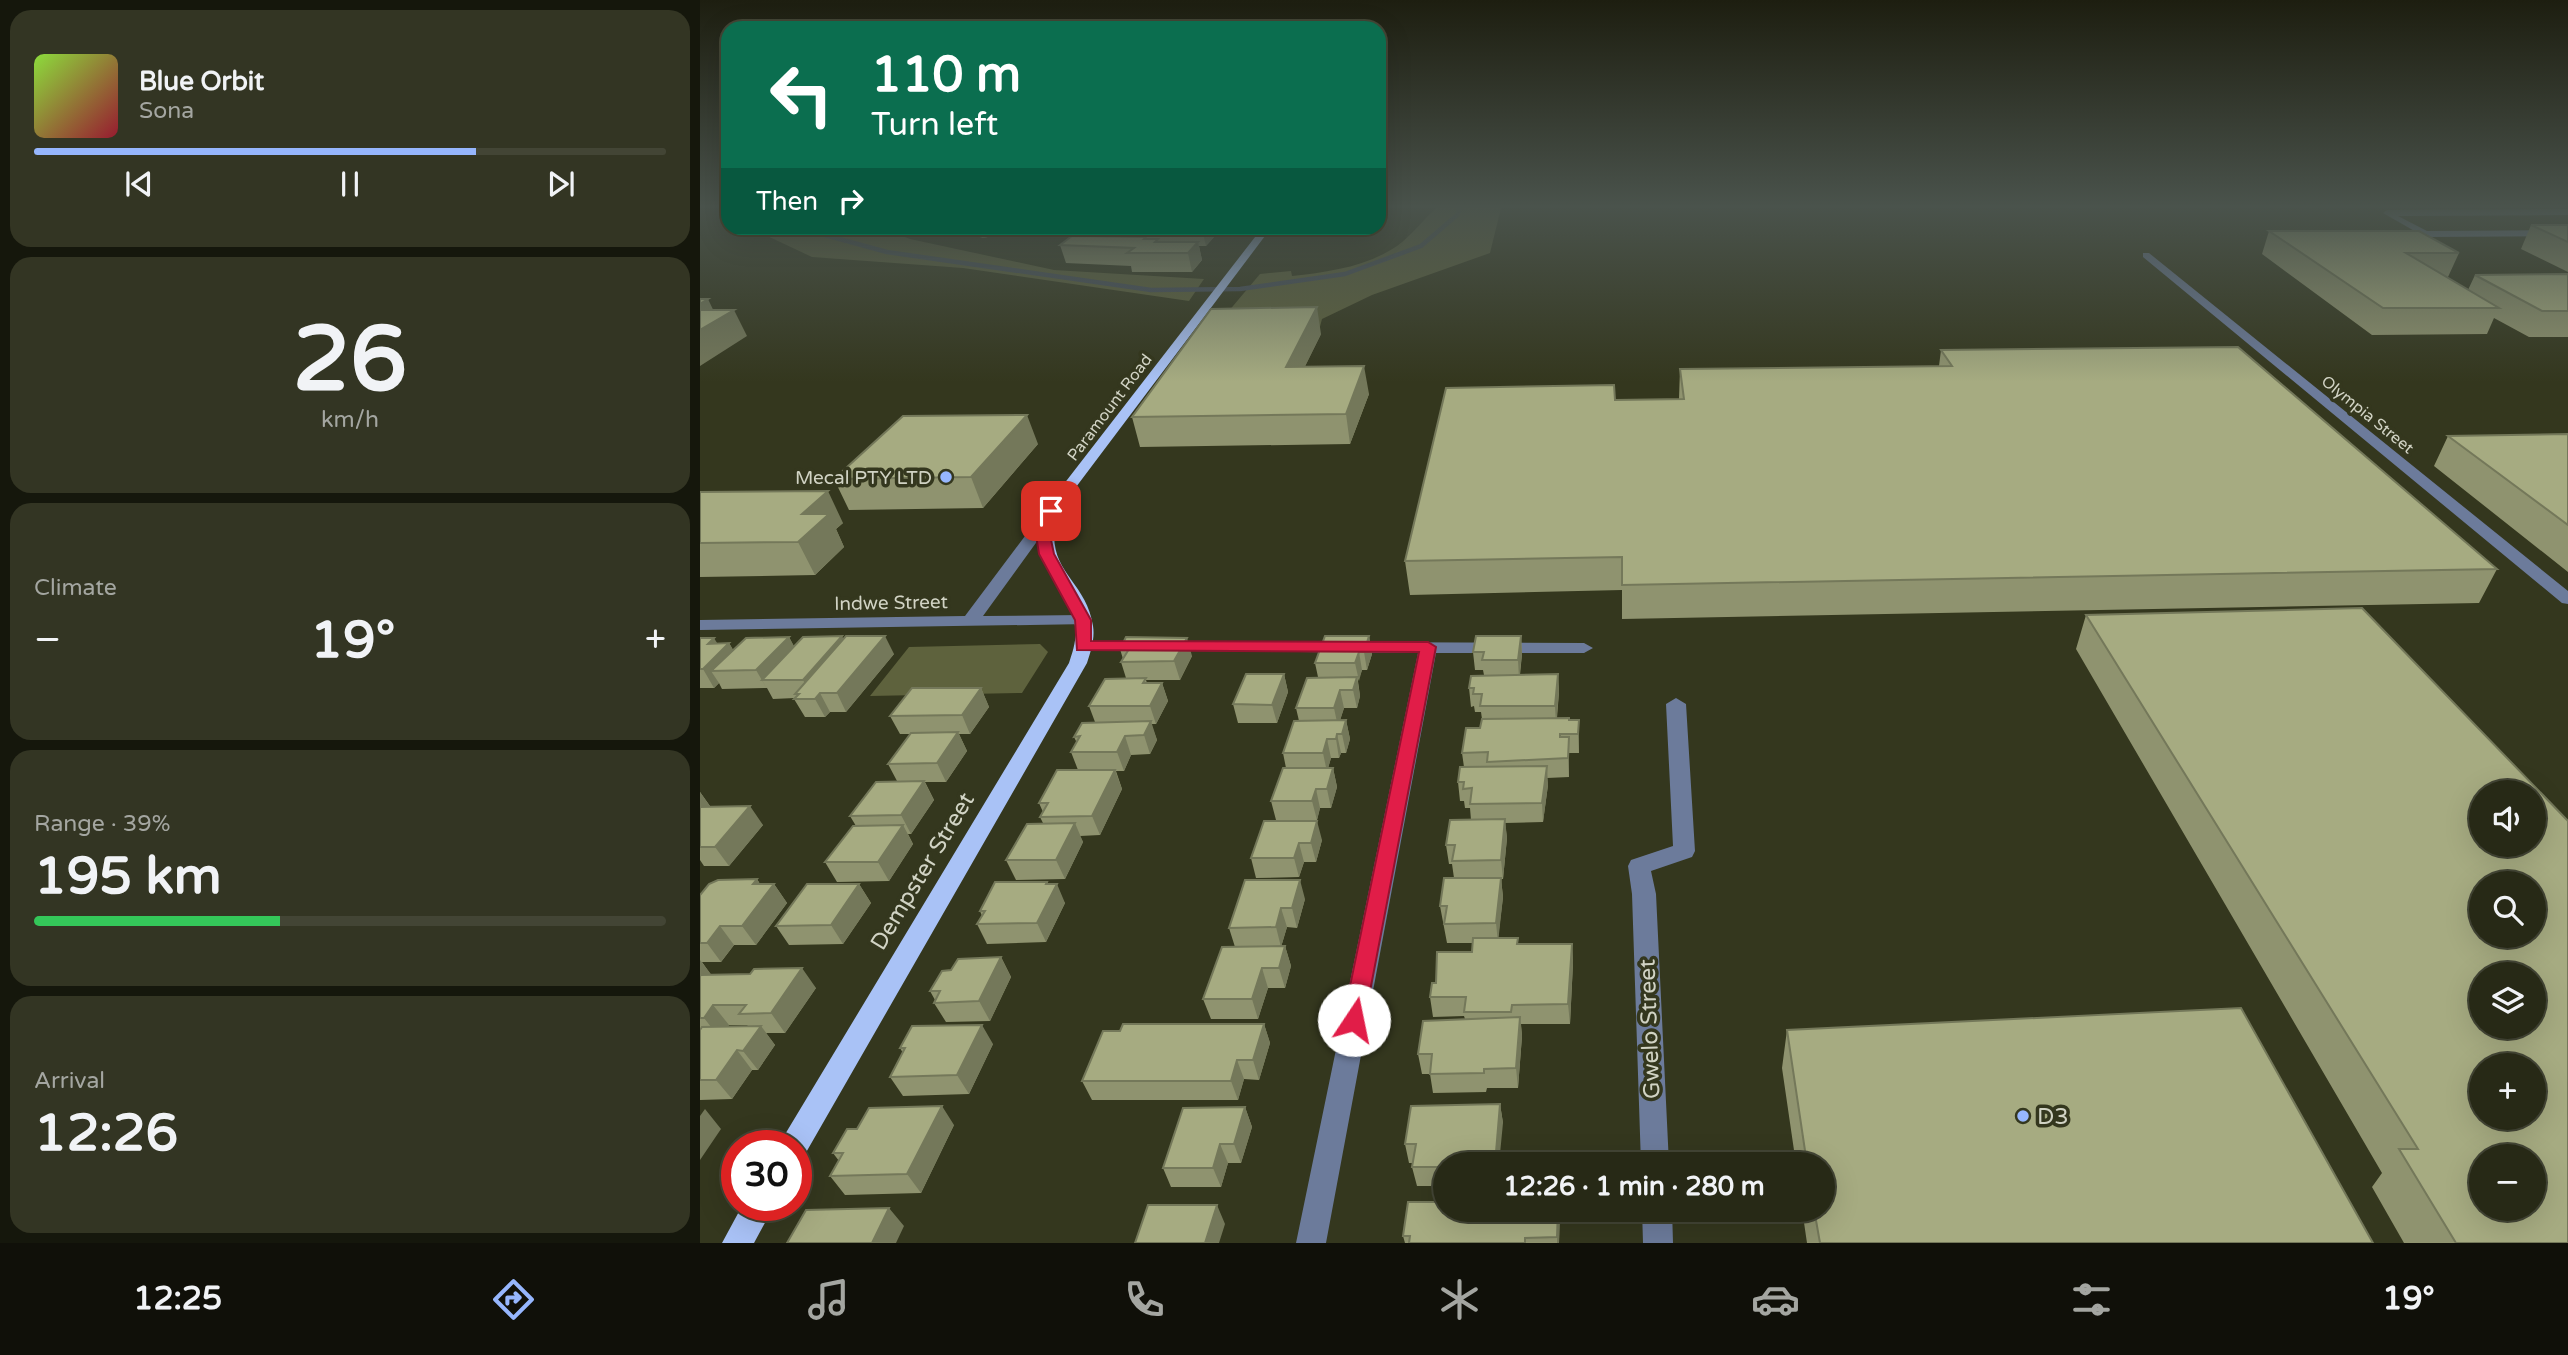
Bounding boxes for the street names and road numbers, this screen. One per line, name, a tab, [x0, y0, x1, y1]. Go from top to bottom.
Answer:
street label: Paramount Road	[1063, 350, 1156, 465]
street label: Olympia Street	[2317, 371, 2418, 458]
street label: Indwe Street	[834, 591, 948, 615]
street label: Dempster Street	[865, 788, 981, 955]
street label: Gwelo Street	[1634, 958, 1666, 1099]

